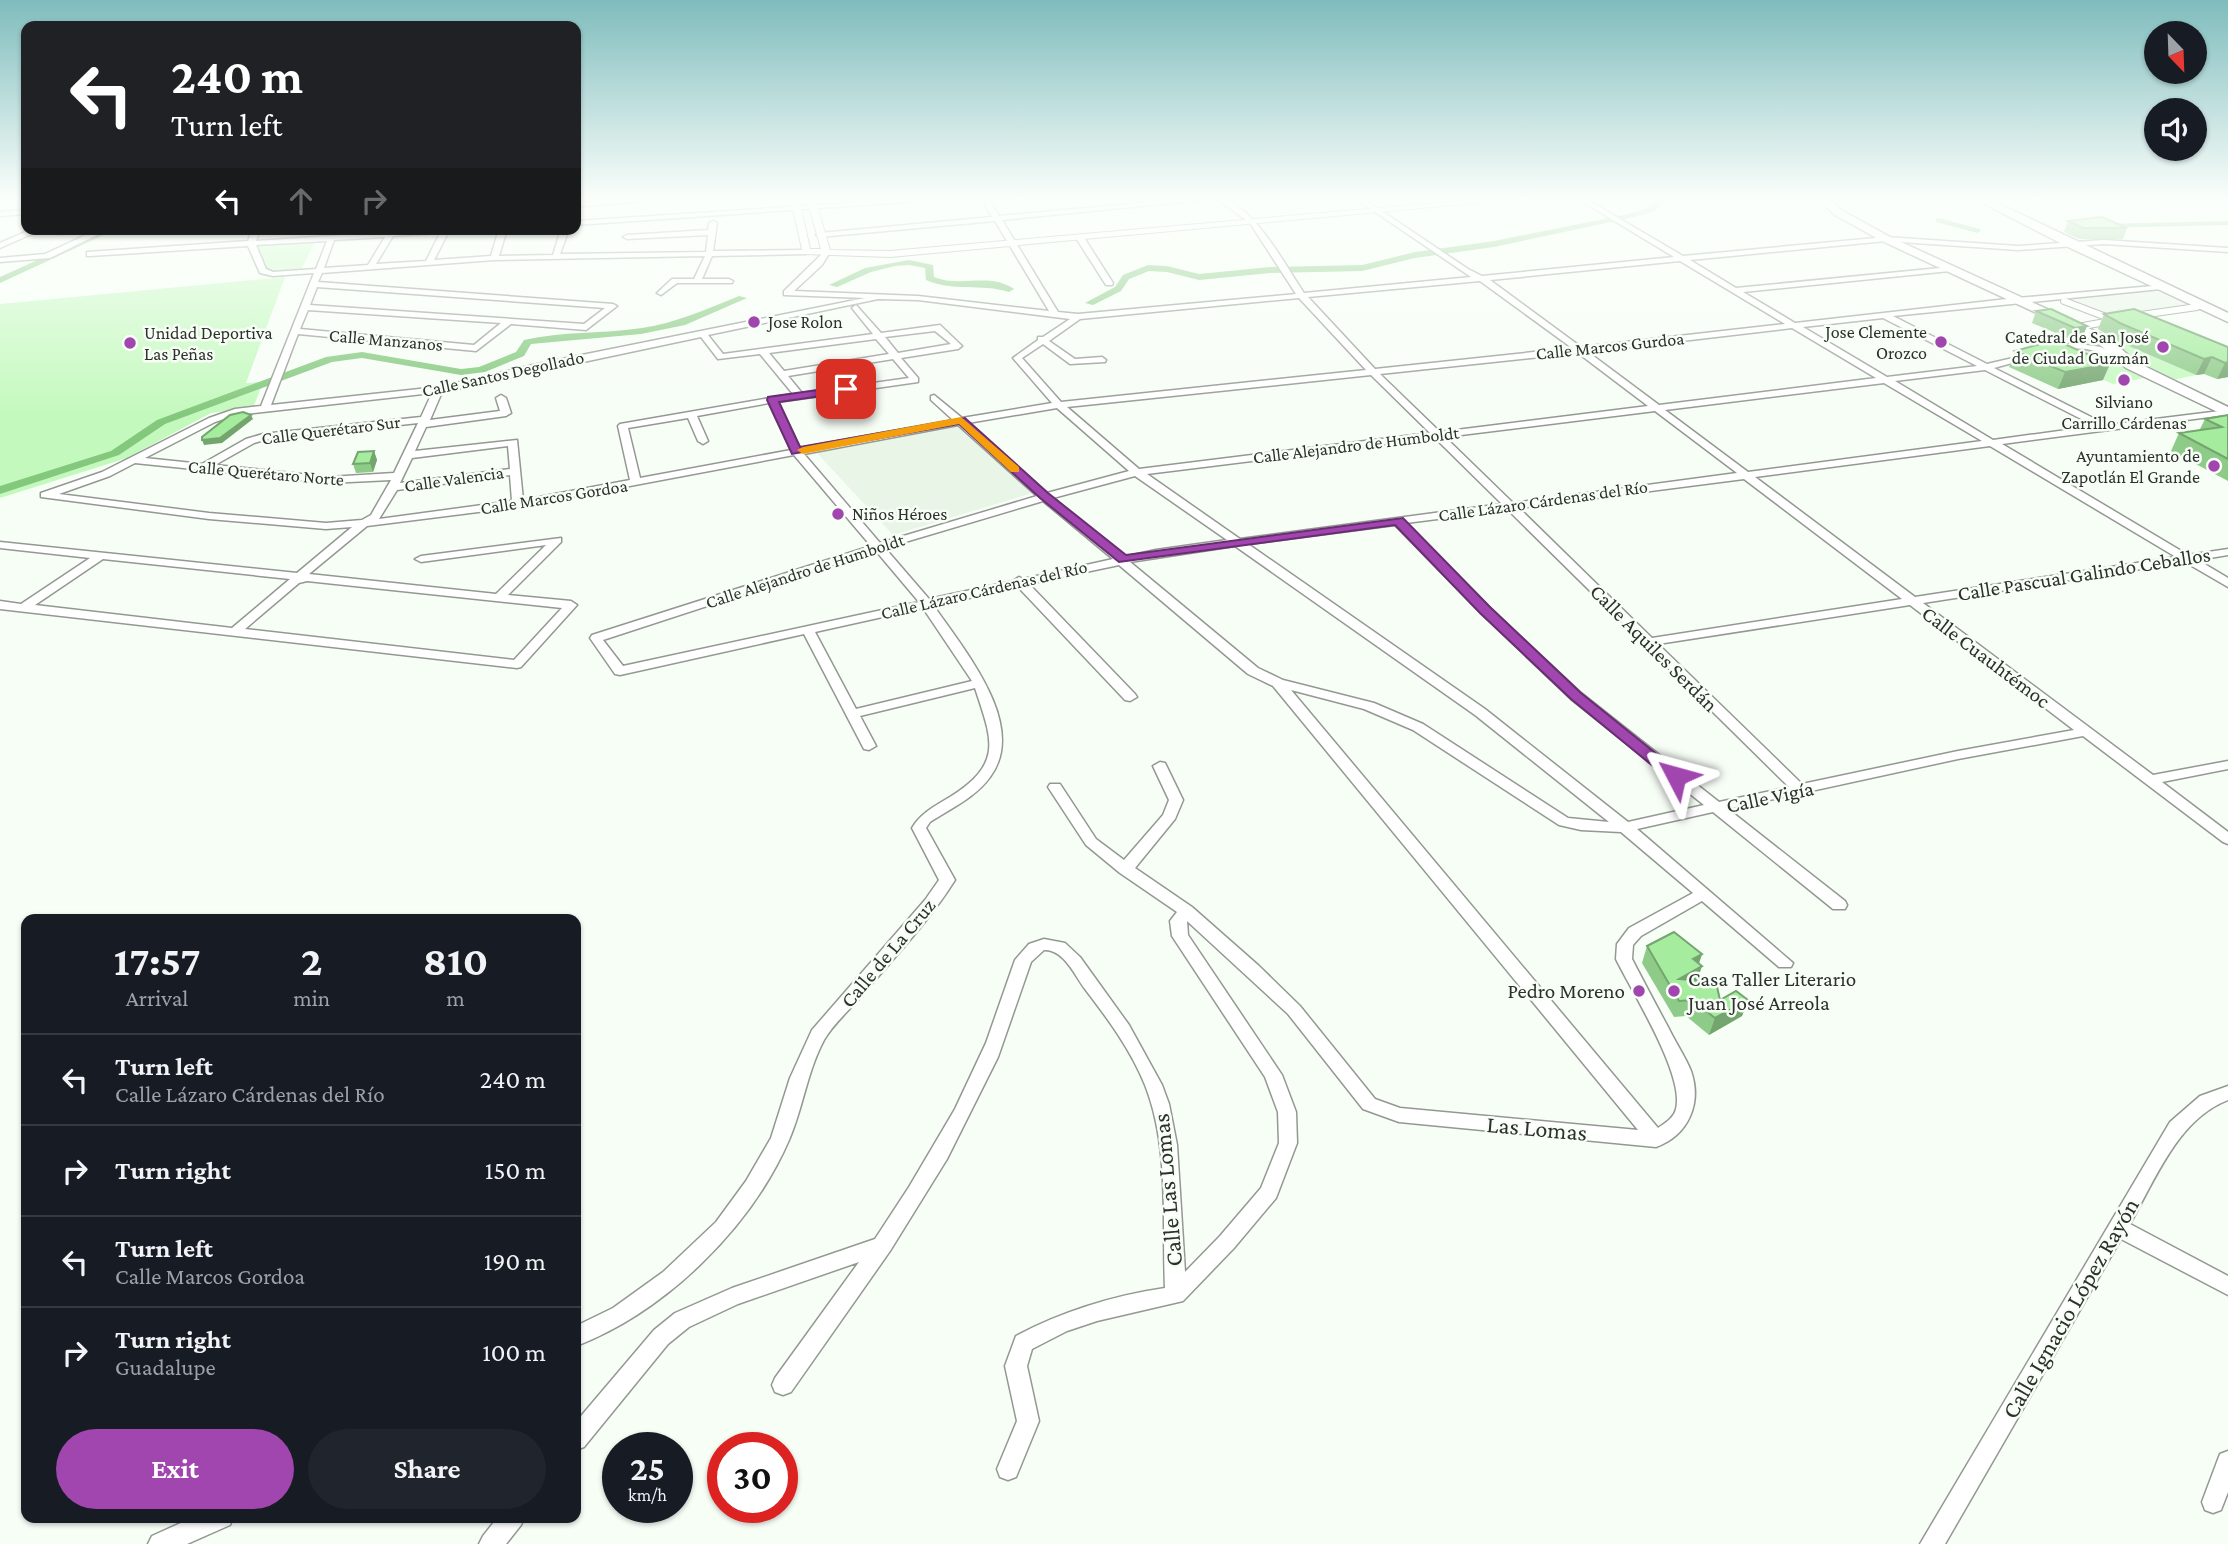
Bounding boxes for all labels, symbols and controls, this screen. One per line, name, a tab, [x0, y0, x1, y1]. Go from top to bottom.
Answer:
north arrow	[2144, 21, 2207, 84]
map controls	[2144, 21, 2207, 161]
icon: left	[56, 49, 147, 140]
text: 240 m	[171, 49, 303, 104]
button: sound	[2144, 98, 2207, 161]
text: Turn left	[171, 107, 282, 143]
icon: left	[209, 182, 247, 220]
icon: ahead	[282, 182, 320, 220]
icon: right	[355, 182, 393, 220]
place label: Jose Rolon	[766, 312, 843, 332]
marker: Jose Rolon	[746, 314, 762, 330]
place label: Jose Clemente Orozco	[1823, 322, 1927, 363]
place label: Unidad Deportiva Las Peñas	[144, 323, 273, 364]
street label: Calle Manzanos	[328, 325, 444, 355]
place label: Catedral de San José de Ciudad Guzmán	[2005, 327, 2149, 368]
street label: Calle Marcos Gurdoa	[1535, 328, 1685, 364]
marker: Jose Clemente Orozco	[1933, 334, 1949, 350]
marker: Unidad Deportiva Las Peñas	[122, 335, 138, 351]
marker: Catedral de San José de Ciudad Guzmán	[2155, 339, 2171, 355]
street label: Calle Santos Degollado	[420, 347, 586, 401]
pin	[816, 359, 876, 419]
icon: arrive	[827, 370, 865, 408]
marker: Silviano Carrillo Cárdenas	[2116, 372, 2132, 388]
place label: Silviano Carrillo Cárdenas	[2061, 392, 2187, 433]
street label: Calle Querétaro Sur	[260, 411, 402, 448]
street label: Calle Alejandro de Humboldt	[1252, 422, 1461, 469]
place label: Ayuntamiento de Zapotlán El Grande	[2061, 446, 2200, 487]
street label: Calle Querétaro Norte	[187, 456, 345, 490]
marker: Ayuntamiento de Zapotlán El Grande	[2206, 458, 2222, 474]
street label: Calle Valencia	[403, 462, 505, 496]
street label: Calle Marcos Gordoa	[479, 475, 629, 519]
street label: Calle Lázaro Cárdenas del Río	[1437, 476, 1649, 526]
place label: Niños Héroes	[852, 504, 947, 524]
marker: Niños Héroes	[830, 506, 846, 522]
street label: Calle Alejandro de Humboldt	[703, 529, 908, 614]
street label: Calle Pascual Galindo Ceballos	[1956, 542, 2212, 606]
street label: Calle Lázaro Cárdenas del Río	[879, 557, 1089, 623]
street label: Calle Aquiles Serdán	[1585, 579, 1723, 717]
street label: Calle Cuauhtémoc	[1917, 601, 2055, 713]
position arrow	[1639, 739, 1713, 813]
street label: Calle Vigía	[1724, 776, 1816, 818]
street label: Calle de La Cruz	[836, 894, 940, 1012]
text: 17:57	[114, 937, 201, 984]
text: 2	[301, 937, 322, 984]
text: 810	[423, 937, 488, 984]
place label: Casa Taller Literario Juan José Arreola	[1686, 967, 1856, 1015]
place label: Pedro Moreno	[1507, 979, 1625, 1003]
marker: Pedro Moreno	[1631, 983, 1647, 999]
marker: Casa Taller Literario Juan José Arreola	[1666, 983, 1682, 999]
text: Arrival	[126, 985, 188, 1011]
text: min	[293, 985, 330, 1011]
text: m	[446, 985, 465, 1011]
text: Turn left	[115, 1052, 213, 1081]
icon: left	[56, 1061, 94, 1099]
text: 240 m	[480, 1065, 546, 1094]
text: Calle Lázaro Cárdenas del Río	[115, 1081, 385, 1107]
street label: Las Lomas	[1486, 1110, 1588, 1146]
street label: Calle Las Lomas	[1147, 1112, 1187, 1268]
icon: right	[56, 1152, 94, 1190]
text: Turn right	[115, 1156, 231, 1185]
text: 150 m	[485, 1156, 546, 1185]
street label: Calle Ignacio López Rayón	[1996, 1193, 2144, 1423]
text: Turn left	[115, 1234, 213, 1263]
icon: left	[56, 1243, 94, 1281]
text: 190 m	[484, 1247, 546, 1276]
text: Calle Marcos Gordoa	[115, 1263, 305, 1289]
text: Turn right	[115, 1325, 231, 1354]
icon: right	[56, 1334, 94, 1372]
text: 100 m	[482, 1338, 546, 1367]
text: Guadalupe	[115, 1354, 216, 1380]
button: Exit	[56, 1429, 294, 1509]
button: Share	[308, 1429, 546, 1509]
speed limit sign: 30	[707, 1432, 798, 1523]
text: 25	[630, 1449, 665, 1488]
text: km/h	[628, 1485, 667, 1505]

